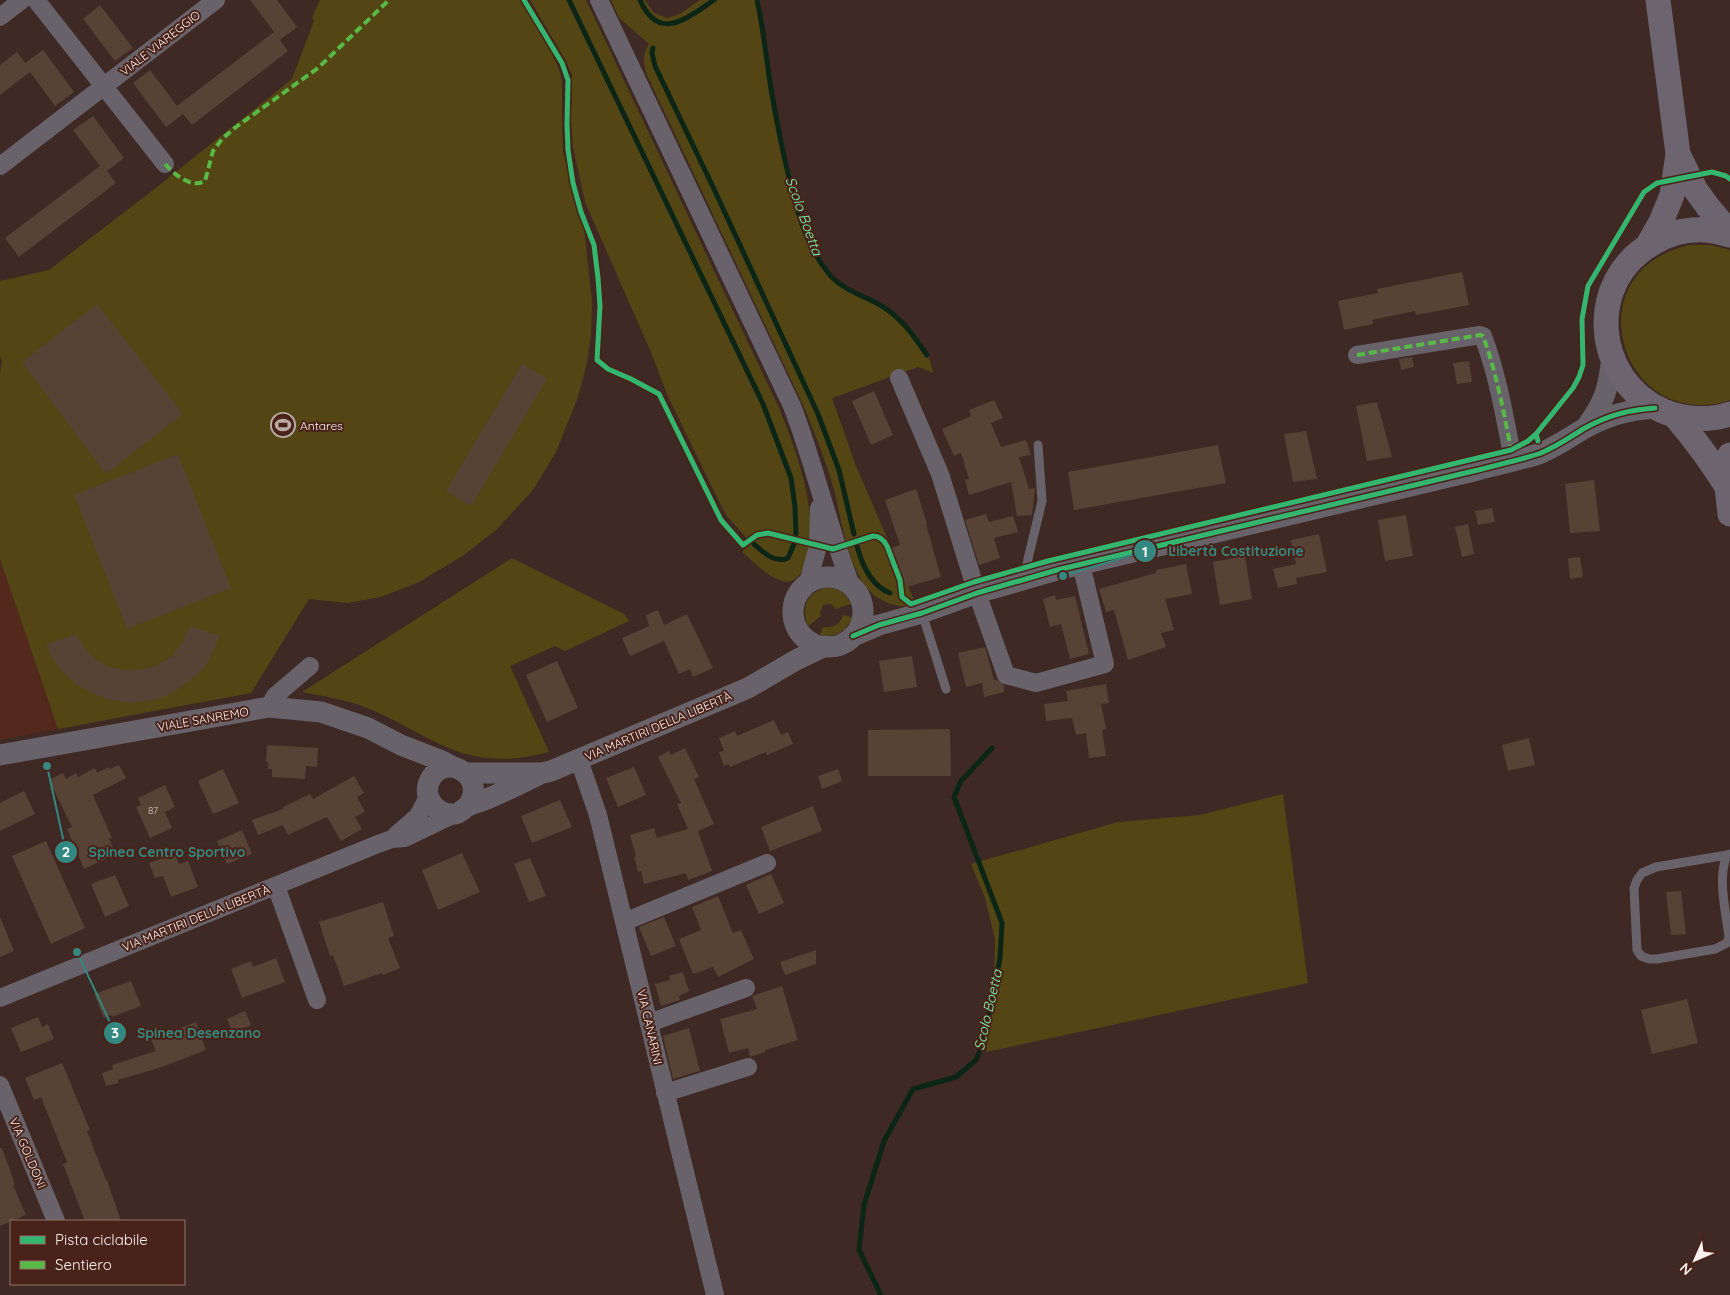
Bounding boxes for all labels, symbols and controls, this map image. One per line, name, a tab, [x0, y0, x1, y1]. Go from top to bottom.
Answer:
street label: VIALE VIAREGGIO	[117, 7, 203, 79]
water label: Scolo Boetta	[781, 174, 827, 259]
sports icon: Antares	[270, 412, 296, 438]
place label: Antares	[300, 418, 343, 433]
callout: Libertà Costituzione	[1133, 537, 1313, 566]
text: 1	[1142, 542, 1148, 561]
text: Libertà Costituzione	[1168, 542, 1304, 560]
street label: VIA MARTIRI DELLA LIBERTÀ	[582, 688, 734, 764]
street label: VIALE SANREMO	[156, 704, 250, 734]
house number: 87	[148, 804, 158, 817]
callout: Spinea Centro Sportivo	[54, 837, 255, 866]
text: 2	[62, 842, 70, 861]
text: Spinea Centro Sportivo	[89, 843, 246, 861]
street label: VIA MARTIRI DELLA LIBERTÀ	[120, 881, 272, 955]
water label: Scolo Boetta	[970, 966, 1006, 1052]
street label: VIA CANARINI	[634, 988, 666, 1066]
callout: Spinea Desenzano	[102, 1019, 271, 1048]
text: 3	[111, 1023, 119, 1042]
text: Spinea Desenzano	[137, 1024, 261, 1042]
street label: VIA GOLDONI	[6, 1115, 50, 1191]
legend	[10, 1220, 185, 1285]
text: Pista ciclabile	[55, 1230, 148, 1249]
north arrow	[1670, 1235, 1720, 1285]
text: Sentiero	[55, 1255, 112, 1274]
text: N	[1676, 1259, 1696, 1279]

